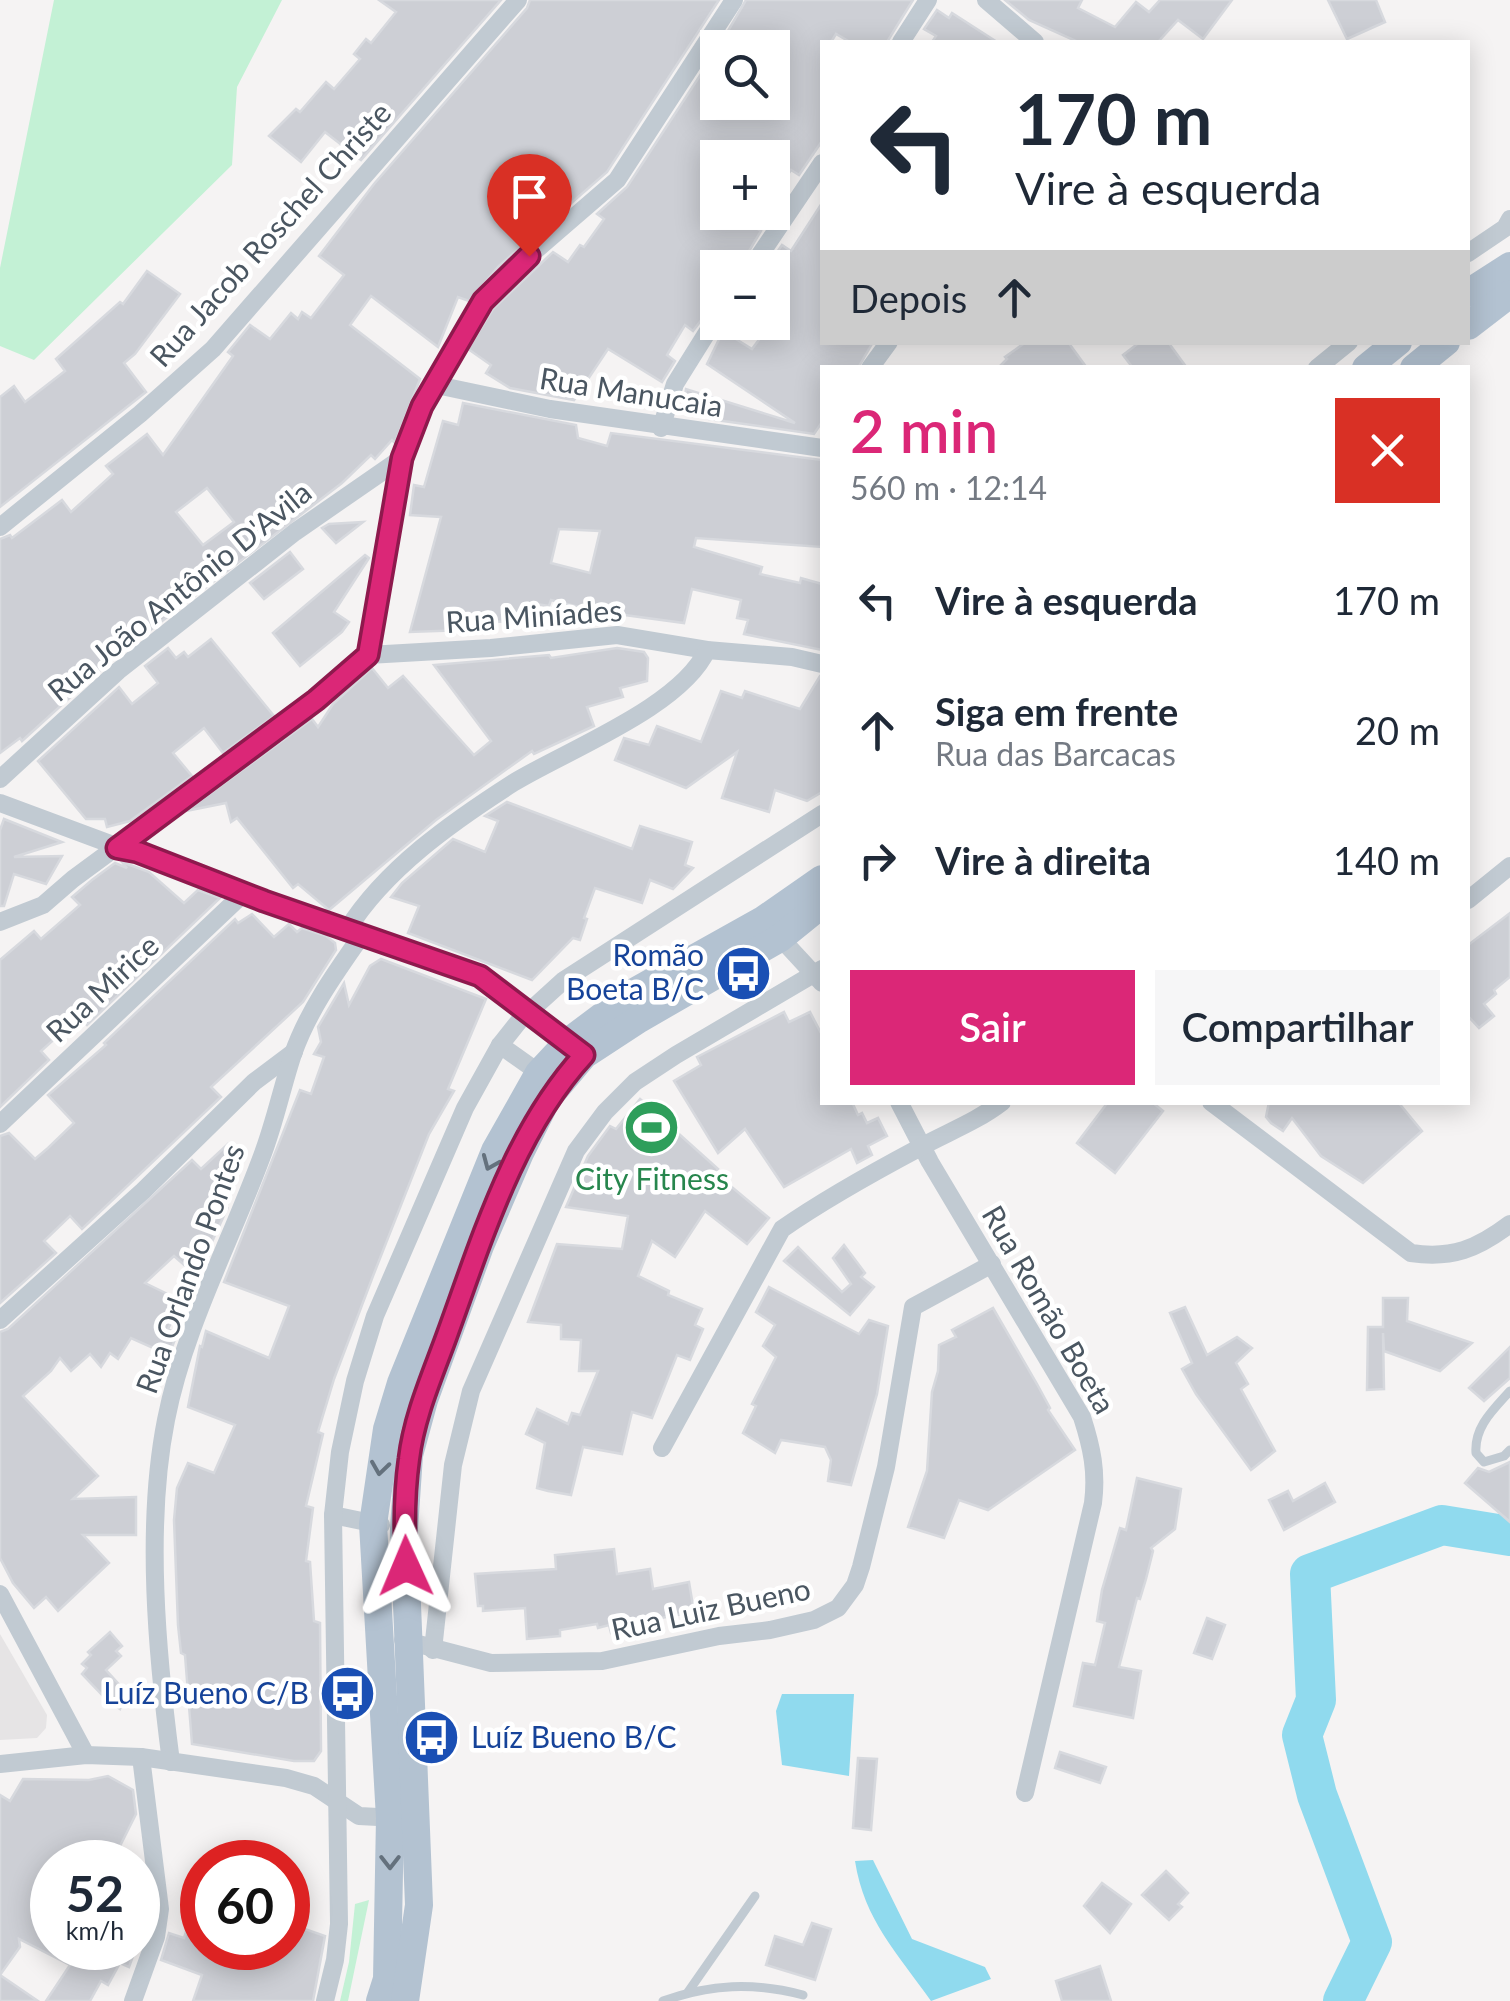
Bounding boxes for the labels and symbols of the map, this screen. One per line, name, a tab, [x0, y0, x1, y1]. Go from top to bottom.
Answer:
street label: Rua Jacob Roschel Christe	[141, 94, 398, 373]
pin	[487, 154, 572, 257]
street label: Rua Manucaia	[537, 359, 725, 423]
street label: Rua João Antônio D'Avila	[40, 473, 318, 708]
street label: Rua Miníades	[444, 591, 623, 639]
street label: Rua Mirice	[38, 927, 165, 1049]
place label: Romão Boeta B/C	[566, 936, 704, 1006]
bus stop icon: Romão Boeta B/C	[713, 943, 773, 1003]
sports icon: City Fitness	[622, 1097, 682, 1157]
street label: Rua Orlando Pontes	[127, 1139, 251, 1398]
one-way arrow	[482, 1153, 502, 1171]
place label: City Fitness	[575, 1160, 729, 1196]
street label: Rua Romão Boeta	[976, 1199, 1124, 1419]
one-way arrow	[371, 1460, 392, 1476]
position arrow	[354, 1514, 458, 1618]
street label: Rua Luiz Bueno	[608, 1569, 813, 1647]
bus stop icon: Luíz Bueno C/B	[318, 1664, 378, 1724]
place label: Luíz Bueno C/B	[103, 1674, 309, 1710]
bus stop icon: Luíz Bueno B/C	[402, 1708, 462, 1768]
place label: Luíz Bueno B/C	[471, 1718, 677, 1754]
speed limit sign: 60	[180, 1840, 310, 1970]
one-way arrow	[379, 1854, 401, 1870]

